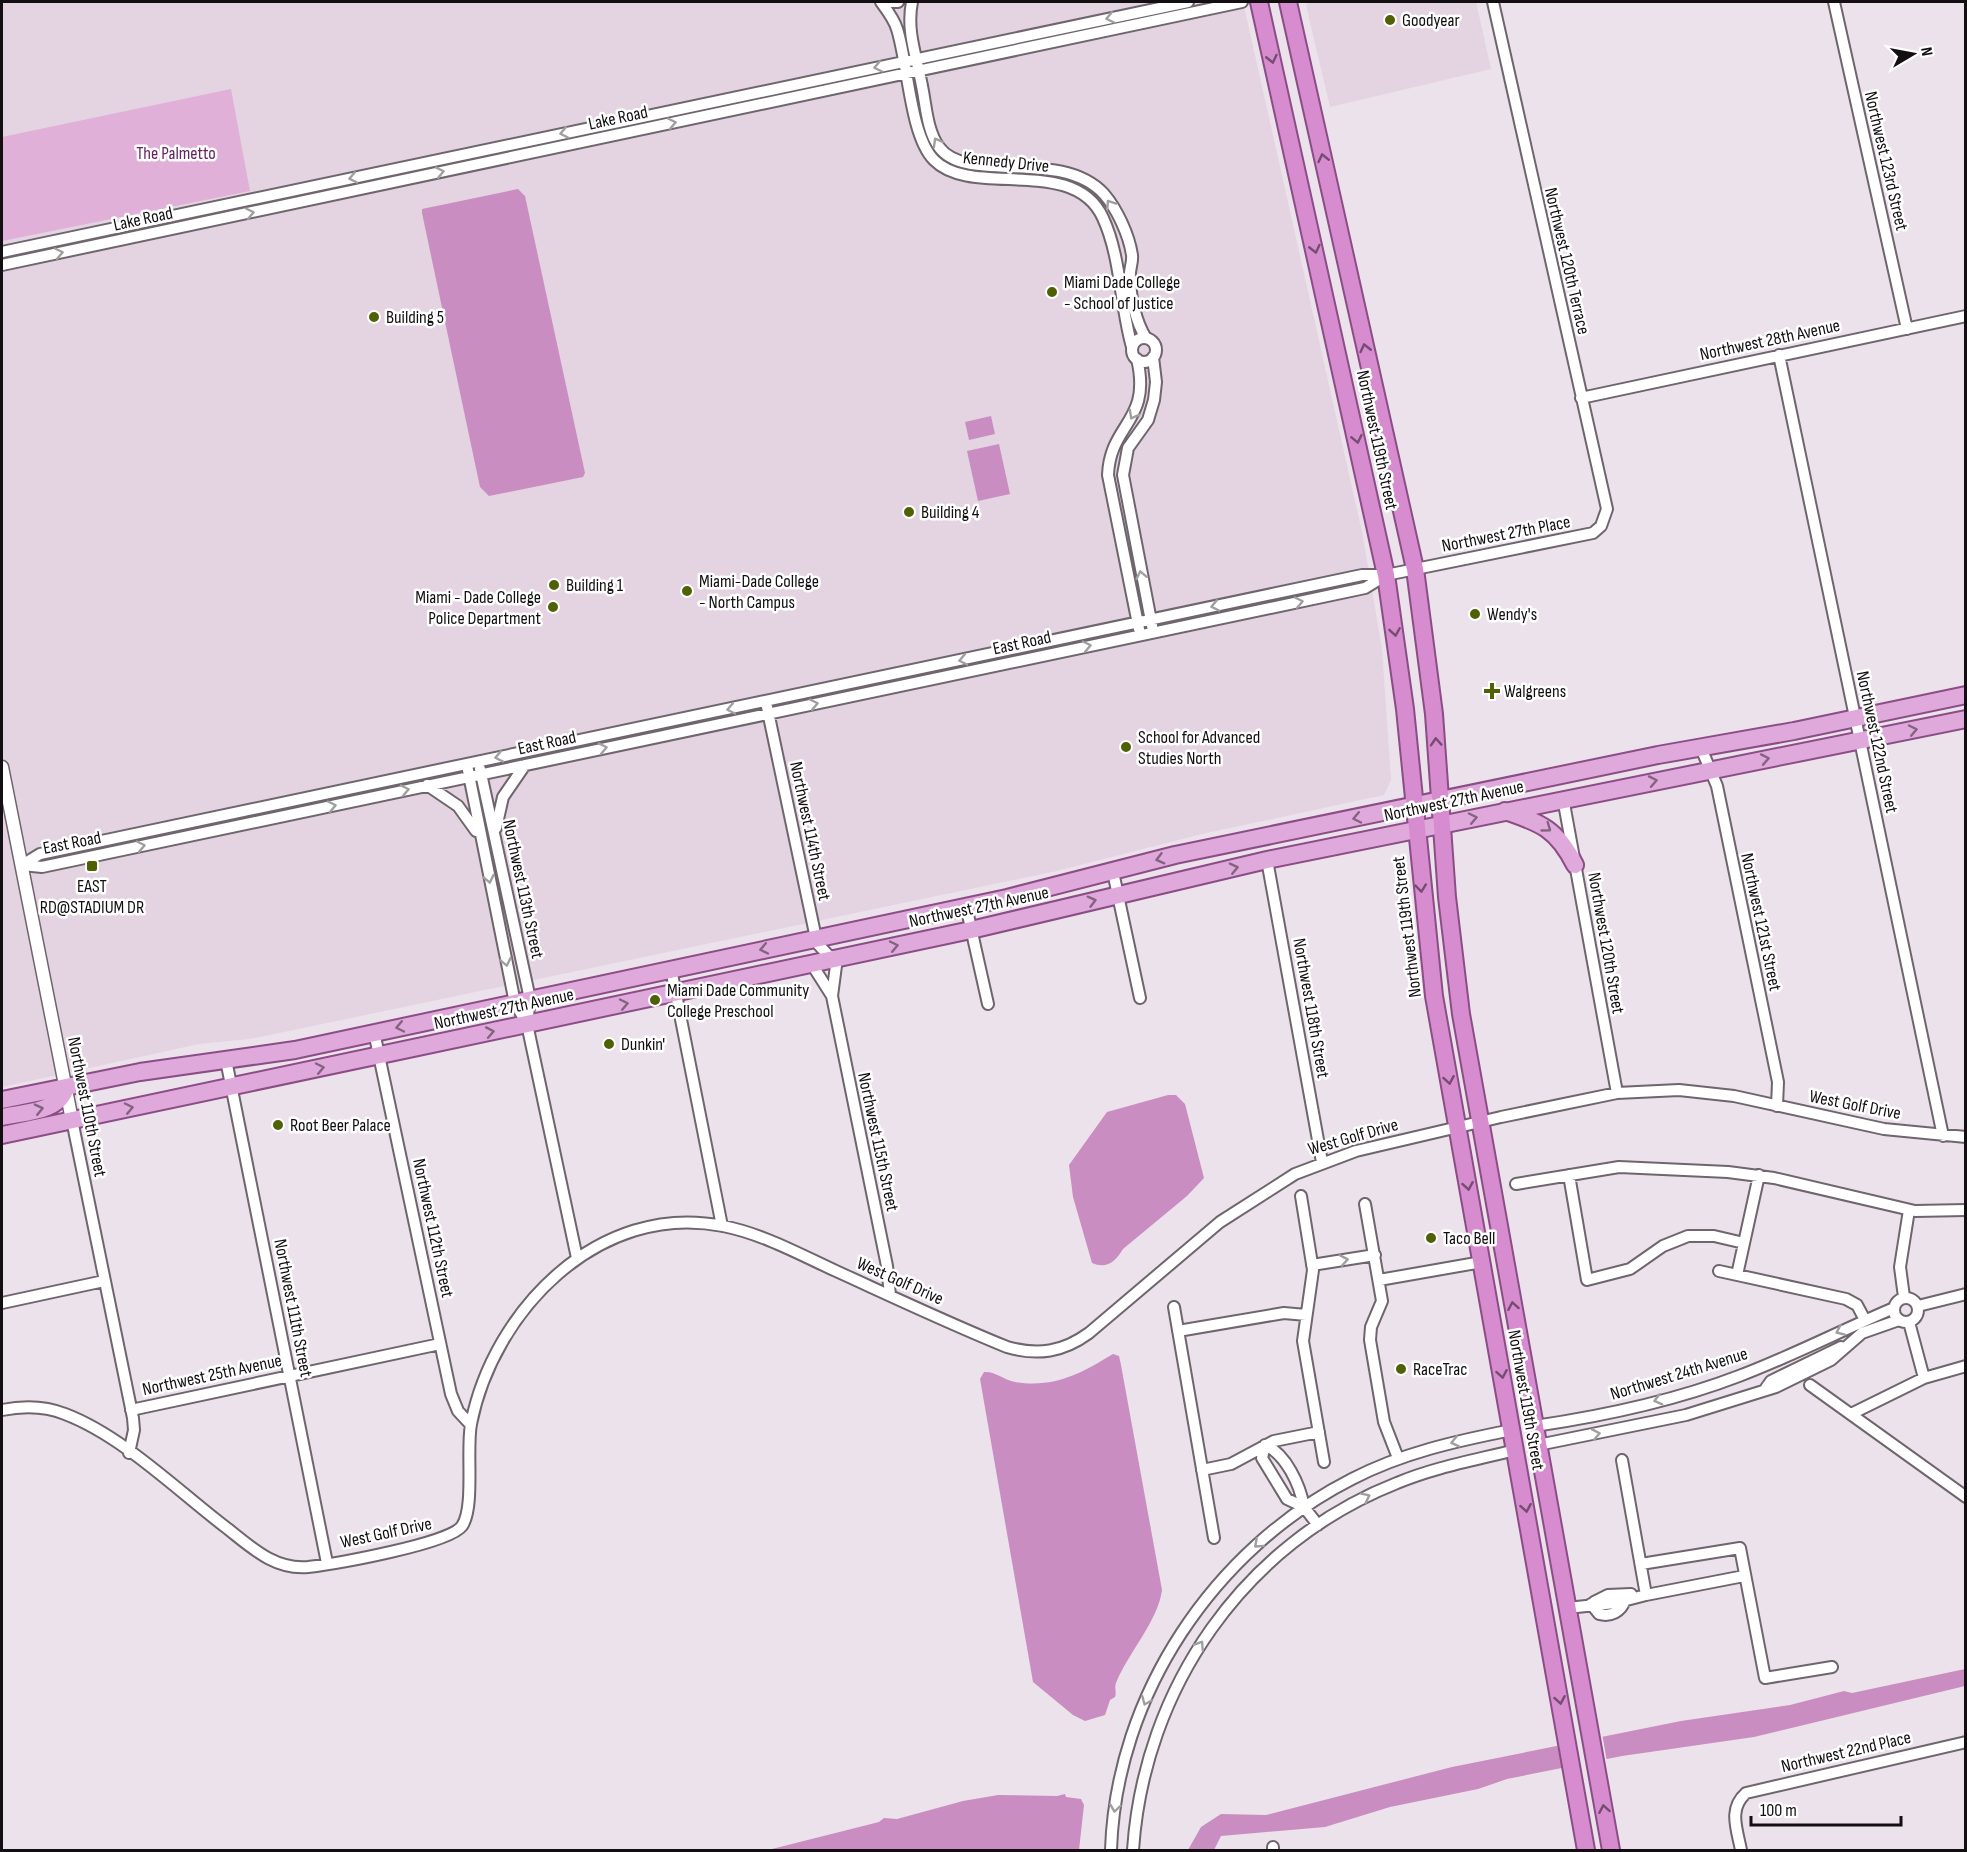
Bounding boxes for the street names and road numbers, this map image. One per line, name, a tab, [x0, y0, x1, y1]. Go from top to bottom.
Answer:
street label: Northwest 123rd Street	[1860, 89, 1912, 233]
street label: Lake Road	[586, 101, 650, 135]
street label: Kennedy Drive	[962, 147, 1050, 177]
street label: Northwest 120th Terrace	[1540, 186, 1594, 336]
street label: Lake Road	[111, 202, 175, 236]
street label: Northwest 28th Avenue	[1698, 315, 1842, 365]
street label: Northwest 119th Street	[1352, 368, 1402, 512]
street label: Northwest 27th Place	[1440, 511, 1572, 557]
street label: East Road	[991, 627, 1053, 659]
street label: Northwest 122nd Street	[1852, 669, 1902, 815]
street label: East Road	[516, 727, 578, 759]
street label: Northwest 114th Street	[785, 760, 835, 903]
street label: Northwest 27th Avenue	[1382, 776, 1526, 826]
street label: Northwest 113th Street	[498, 818, 548, 961]
street label: East Road	[41, 827, 103, 859]
street label: Northwest 121st Street	[1736, 851, 1786, 993]
street label: Northwest 119th Street	[1388, 855, 1426, 999]
street label: Northwest 120th Street	[1583, 871, 1629, 1016]
street label: Northwest 27th Avenue	[907, 882, 1051, 932]
street label: Northwest 118th Street	[1288, 936, 1334, 1080]
street label: Northwest 27th Avenue	[432, 984, 576, 1034]
street label: Northwest 110th Street	[63, 1035, 111, 1179]
street label: Northwest 115th Street	[853, 1071, 903, 1214]
street label: West Golf Drive	[1807, 1086, 1903, 1124]
street label: West Golf Drive	[1306, 1114, 1400, 1160]
street label: Northwest 112th Street	[408, 1157, 458, 1300]
street label: Northwest 111th Street	[269, 1237, 317, 1379]
street label: West Golf Drive	[853, 1253, 947, 1309]
street label: Northwest 119th Street	[1503, 1328, 1549, 1472]
street label: Northwest 24th Avenue	[1608, 1343, 1750, 1405]
street label: Northwest 25th Avenue	[140, 1350, 284, 1400]
street label: West Golf Drive	[338, 1513, 434, 1553]
street label: Northwest 22nd Place	[1779, 1727, 1913, 1777]

